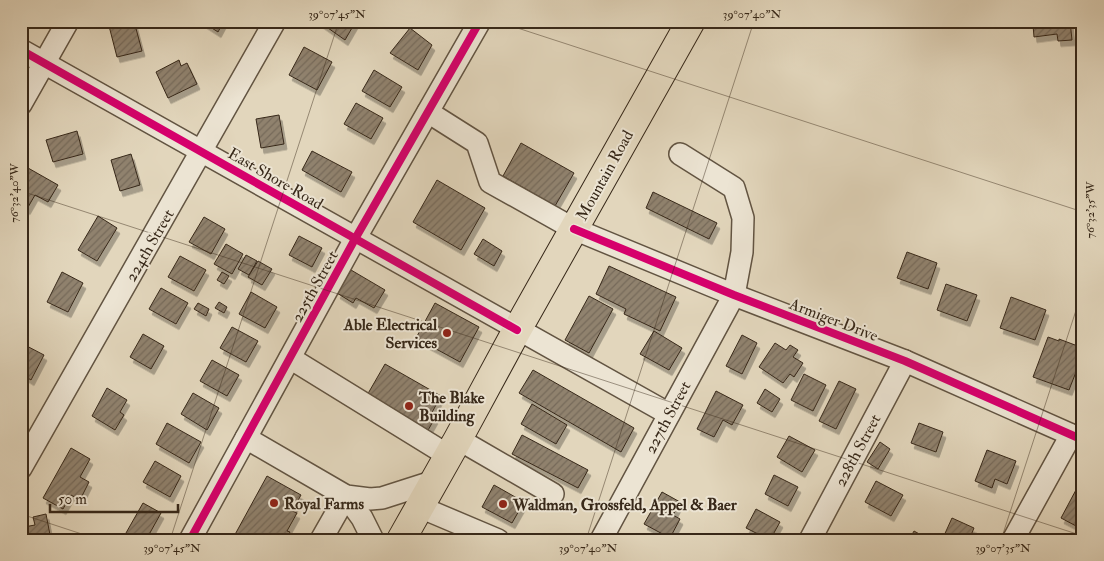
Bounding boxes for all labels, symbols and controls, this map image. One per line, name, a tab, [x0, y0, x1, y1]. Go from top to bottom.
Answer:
text: 39°07'45"N	[308, 7, 366, 22]
text: 39°07'40"N	[723, 7, 781, 22]
street label: Mountain Road	[572, 127, 638, 224]
street label: East Shore Road	[224, 144, 327, 214]
text: 76°32'40"W	[7, 162, 22, 223]
text: 76°32'35"W	[1083, 181, 1098, 238]
street label: 224th Street	[121, 206, 179, 285]
street label: 225th Street	[287, 247, 343, 326]
street label: Armiger Drive	[786, 294, 881, 346]
place label: Able Electrical Services	[343, 315, 438, 353]
marker: Able Electrical Services	[441, 327, 453, 339]
street label: 227th Street	[641, 378, 695, 457]
place label: The Blake Building	[418, 388, 485, 427]
marker: The Blake Building	[403, 400, 415, 412]
street label: 228th Street	[830, 411, 885, 490]
scale bar	[50, 481, 178, 513]
text: 50 m	[58, 490, 87, 509]
place label: Royal Farms	[284, 494, 365, 515]
place label: Waldman, Grossfeld, Appel & Baer	[512, 495, 738, 516]
marker: Royal Farms	[268, 497, 280, 509]
marker: Waldman, Grossfeld, Appel & Baer	[497, 498, 509, 510]
text: 39°07'45"N	[143, 541, 201, 556]
text: 39°07'40"N	[559, 541, 617, 556]
text: 39°07'35"N	[975, 541, 1031, 556]

